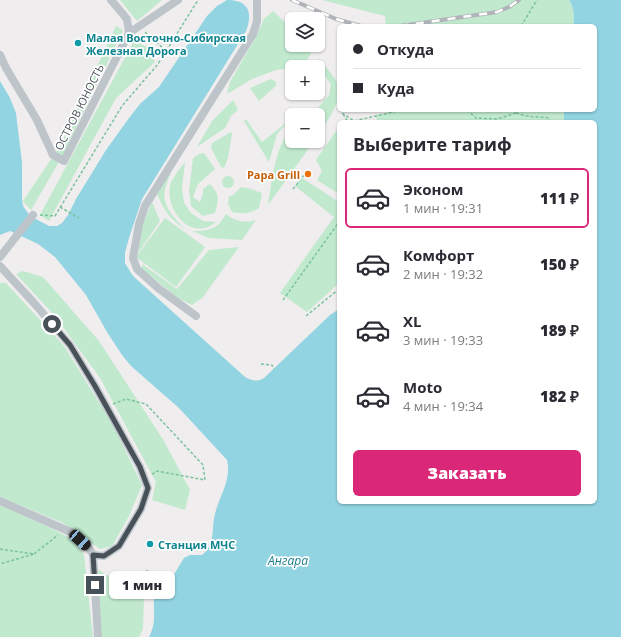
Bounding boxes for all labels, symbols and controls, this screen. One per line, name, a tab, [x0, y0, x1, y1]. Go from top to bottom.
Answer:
map controls	[285, 12, 325, 148]
button: layers	[285, 12, 325, 52]
place label: Малая Восточно-Сибирская Железная Дорога	[86, 30, 246, 58]
marker: Малая Восточно-Сибирская Железная Дорога	[73, 38, 83, 48]
text: Откуда	[377, 39, 434, 59]
button: +	[285, 60, 325, 100]
street label: ОСТРОВ ЮНОСТЬ	[51, 61, 107, 153]
text: Куда	[377, 78, 415, 98]
button: −	[285, 108, 325, 148]
text: Выберите тариф	[353, 132, 512, 156]
place label: Papa Grill	[247, 167, 300, 182]
marker: Papa Grill	[303, 169, 313, 179]
text: Эконом	[403, 179, 463, 199]
icon: car	[355, 180, 391, 216]
text: 111 ₽	[540, 188, 579, 208]
text: 1 мин · 19:31	[403, 199, 483, 217]
text: Комфорт	[403, 245, 474, 265]
icon: car	[355, 246, 391, 282]
text: 150 ₽	[540, 254, 579, 274]
text: 2 мин · 19:32	[403, 265, 483, 283]
text: XL	[403, 311, 421, 331]
icon: car	[355, 312, 391, 348]
route start	[43, 315, 61, 333]
text: 189 ₽	[540, 320, 579, 340]
text: 3 мин · 19:33	[403, 331, 483, 349]
text: Moto	[403, 377, 442, 397]
icon: car	[355, 378, 391, 414]
text: 182 ₽	[540, 386, 579, 406]
text: 4 мин · 19:34	[403, 397, 483, 415]
button: Заказать	[353, 450, 581, 496]
car	[67, 528, 93, 552]
place label: Станция МЧС	[158, 537, 235, 552]
marker: Станция МЧС	[145, 539, 155, 549]
water label: Ангара	[267, 552, 308, 569]
callout: 1 мин	[109, 571, 175, 599]
route end	[86, 576, 104, 594]
text: 1 мин	[122, 576, 162, 594]

